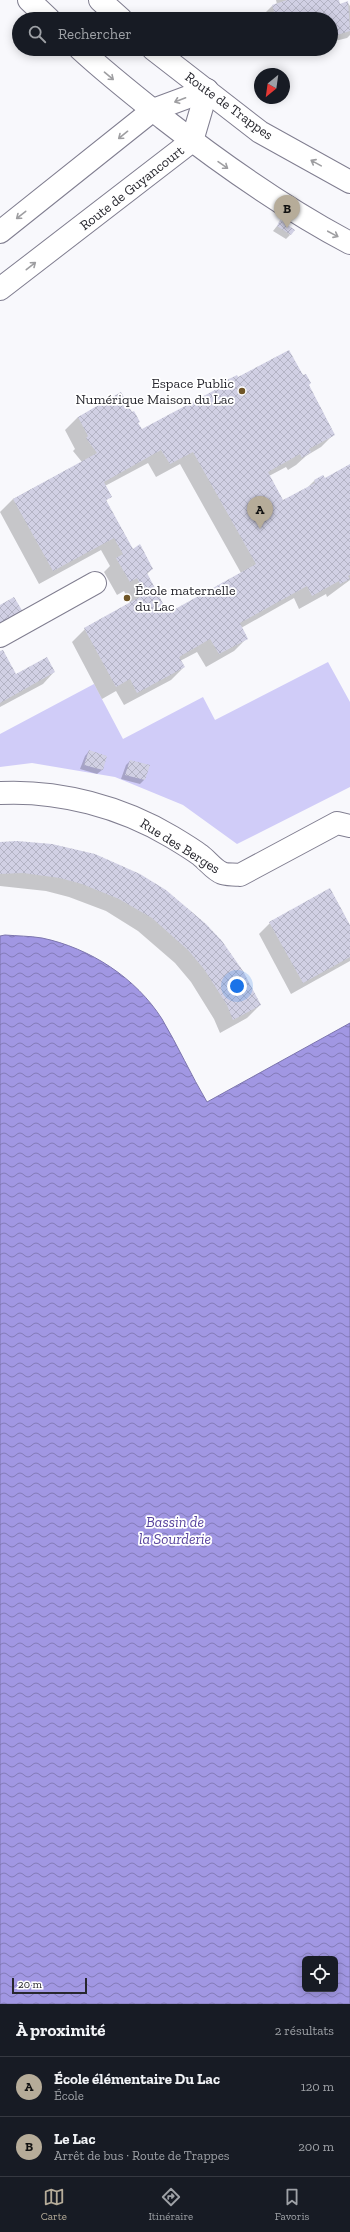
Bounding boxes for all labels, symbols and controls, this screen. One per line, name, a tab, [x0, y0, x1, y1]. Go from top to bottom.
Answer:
search box	[12, 12, 338, 56]
icon: search	[26, 23, 48, 45]
text: Rechercher	[58, 25, 132, 43]
street label: Route de Trappes	[182, 68, 276, 144]
north arrow	[254, 68, 290, 104]
one-way arrow	[103, 71, 114, 80]
one-way arrow	[174, 97, 186, 105]
one-way arrow	[117, 130, 128, 139]
street label: Route de Guyancourt	[76, 141, 188, 234]
one-way arrow	[310, 159, 322, 167]
one-way arrow	[218, 161, 229, 169]
pin: B	[274, 195, 300, 228]
one-way arrow	[15, 211, 26, 220]
one-way arrow	[327, 231, 339, 238]
one-way arrow	[25, 261, 36, 270]
place label: Espace Public Numérique Maison du Lac	[76, 375, 234, 408]
marker: Espace Public Numérique Maison du Lac	[237, 386, 247, 396]
pin: A	[247, 496, 273, 529]
place label: École maternelle du Lac	[135, 582, 236, 615]
marker: École maternelle du Lac	[122, 593, 132, 603]
street label: Rue des Berges	[137, 815, 223, 877]
your location	[227, 976, 247, 996]
water label: Bassin de la Sourderie	[139, 1513, 211, 1548]
map controls	[302, 1956, 338, 1992]
button: locate	[302, 1956, 338, 1992]
scale bar	[12, 1976, 87, 1995]
text: 20 m	[18, 1978, 42, 1991]
text: À proximité	[16, 2020, 105, 2040]
text: 2 résultats	[275, 2023, 334, 2038]
text: École élémentaire Du Lac	[54, 2070, 220, 2088]
text: A	[25, 2079, 33, 2094]
text: 120 m	[301, 2079, 334, 2094]
text: École	[54, 2088, 84, 2103]
text: Le Lac	[54, 2130, 95, 2148]
text: B	[25, 2139, 33, 2154]
text: 200 m	[298, 2139, 334, 2154]
text: Arrêt de bus · Route de Trappes	[54, 2148, 230, 2163]
tab: Carte	[41, 2186, 67, 2223]
tab: Itinéraire	[148, 2186, 193, 2223]
tab: Favoris	[275, 2186, 309, 2223]

